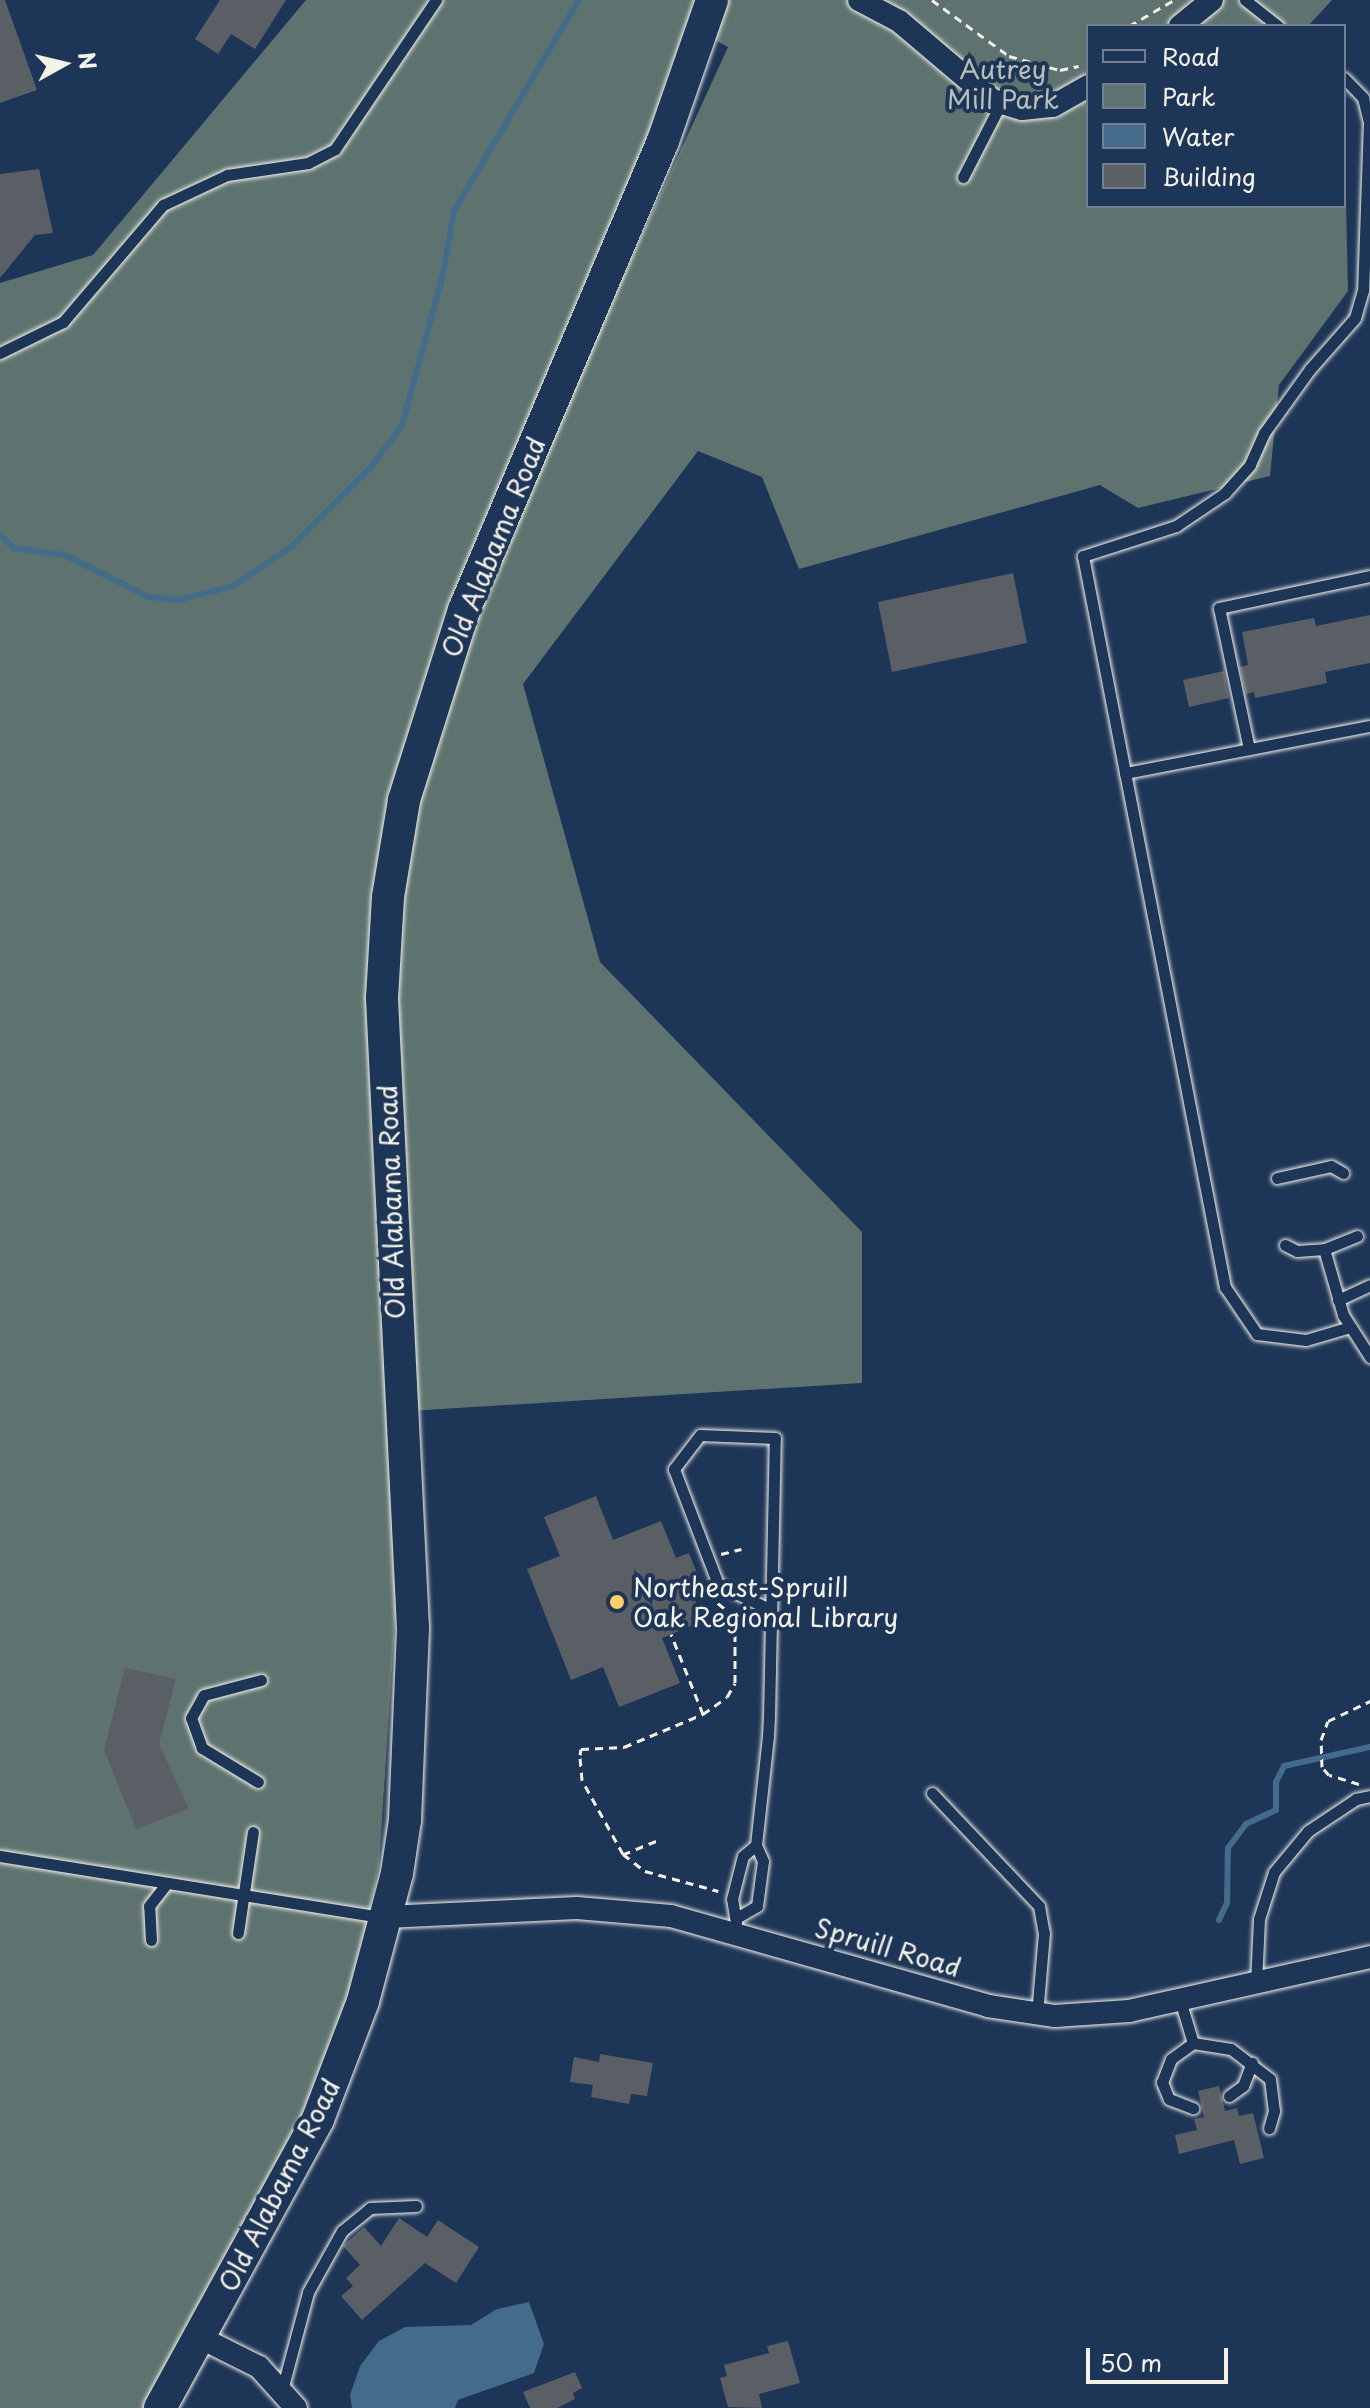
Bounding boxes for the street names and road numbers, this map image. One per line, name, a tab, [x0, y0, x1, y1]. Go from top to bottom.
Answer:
street label: Old Alabama Road	[434, 431, 552, 663]
street label: Old Alabama Road	[371, 1083, 411, 1321]
street label: Spruill Road	[811, 1911, 965, 1983]
street label: Old Alabama Road	[211, 2072, 347, 2298]

